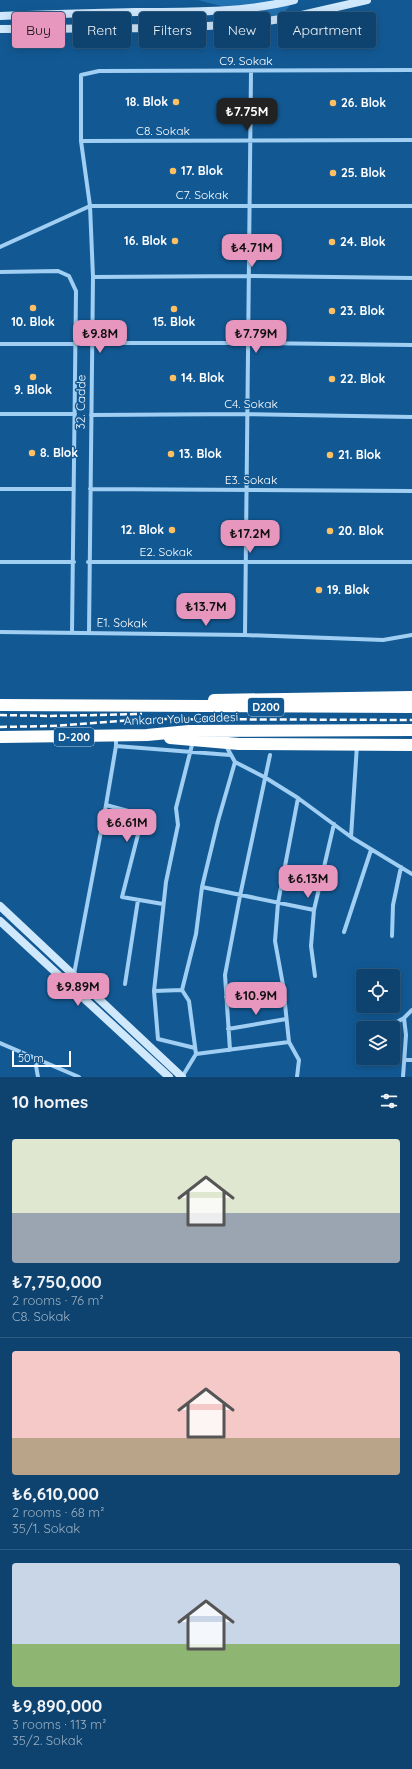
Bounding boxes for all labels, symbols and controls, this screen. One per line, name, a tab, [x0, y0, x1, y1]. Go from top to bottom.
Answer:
chip: Buy	[12, 12, 65, 48]
chip: Rent	[73, 12, 131, 48]
chip: Filters	[139, 12, 206, 48]
chip: New	[214, 12, 270, 48]
chip: Apartment	[278, 12, 376, 48]
street label: C9. Sokak	[219, 53, 273, 68]
place label: 18. Blok	[125, 94, 168, 109]
place label: 26. Blok	[341, 95, 386, 110]
marker: 18. Blok	[171, 97, 181, 107]
pin: ₺7.75M	[214, 98, 280, 132]
marker: 26. Blok	[328, 98, 338, 108]
text: ₺7.75M	[226, 103, 268, 119]
street label: C8. Sokak	[136, 123, 190, 138]
place label: 17. Blok	[181, 163, 223, 178]
place label: 25. Blok	[341, 165, 386, 180]
marker: 17. Blok	[168, 166, 178, 176]
marker: 25. Blok	[328, 168, 338, 178]
street label: C7. Sokak	[176, 187, 228, 202]
place label: 16. Blok	[124, 233, 167, 248]
pin: ₺4.71M	[219, 234, 285, 268]
place label: 24. Blok	[340, 234, 386, 249]
marker: 16. Blok	[170, 236, 180, 246]
marker: 24. Blok	[327, 237, 337, 247]
text: ₺4.71M	[231, 239, 273, 255]
marker: 10. Blok	[28, 303, 38, 313]
place label: 23. Blok	[340, 303, 385, 318]
marker: 15. Blok	[169, 304, 179, 314]
marker: 23. Blok	[327, 306, 337, 316]
place label: 10. Blok	[11, 314, 55, 329]
place label: 15. Blok	[153, 314, 196, 329]
pin: ₺9.8M	[72, 320, 128, 354]
pin: ₺7.79M	[223, 320, 289, 354]
text: ₺9.8M	[82, 325, 118, 341]
text: ₺7.79M	[235, 325, 277, 341]
place label: 14. Blok	[181, 370, 225, 385]
place label: 22. Blok	[340, 371, 385, 386]
marker: 9. Blok	[28, 372, 38, 382]
marker: 14. Blok	[168, 373, 178, 383]
street label: 32. Cadde	[73, 374, 88, 430]
marker: 22. Blok	[327, 374, 337, 384]
place label: 9. Blok	[14, 382, 52, 397]
street label: C4. Sokak	[224, 396, 278, 411]
place label: 8. Blok	[40, 445, 78, 460]
place label: 13. Blok	[179, 446, 222, 461]
place label: 21. Blok	[338, 447, 381, 462]
marker: 8. Blok	[27, 448, 37, 458]
marker: 13. Blok	[166, 449, 176, 459]
marker: 21. Blok	[325, 450, 335, 460]
street label: E3. Sokak	[225, 472, 277, 487]
pin: ₺17.2M	[217, 520, 283, 554]
place label: 12. Blok	[121, 522, 164, 537]
place label: 20. Blok	[338, 523, 384, 538]
marker: 12. Blok	[167, 525, 177, 535]
text: ₺17.2M	[230, 525, 270, 541]
marker: 20. Blok	[325, 526, 335, 536]
street label: E2. Sokak	[140, 544, 192, 559]
place label: 19. Blok	[327, 582, 370, 597]
marker: 19. Blok	[314, 585, 324, 595]
pin: ₺13.7M	[173, 593, 239, 627]
text: ₺13.7M	[185, 598, 227, 614]
street label: E1. Sokak	[96, 615, 148, 630]
road number: D200	[248, 698, 284, 716]
street label: Ankara Yolu Caddesi	[124, 709, 238, 728]
road number: D-200	[54, 728, 94, 746]
pin: ₺6.61M	[94, 809, 160, 843]
text: ₺6.61M	[106, 814, 148, 830]
pin: ₺6.13M	[275, 865, 341, 899]
text: ₺6.13M	[288, 870, 328, 886]
map controls	[356, 969, 400, 1065]
button: locate	[356, 969, 400, 1013]
pin: ₺9.89M	[45, 973, 111, 1007]
text: ₺9.89M	[56, 978, 100, 994]
pin: ₺10.9M	[223, 982, 289, 1016]
text: ₺10.9M	[235, 987, 277, 1003]
button: layers	[356, 1021, 400, 1065]
scale bar	[12, 1049, 71, 1068]
text: 50 m	[18, 1051, 44, 1065]
icon: filters	[378, 1090, 400, 1112]
text: 10 homes	[12, 1091, 88, 1112]
icon: home	[170, 1165, 242, 1237]
text: ₺7,750,000	[12, 1271, 102, 1292]
text: 2 rooms · 76 m²	[12, 1292, 104, 1308]
text: C8. Sokak	[12, 1308, 70, 1324]
icon: home	[170, 1377, 242, 1449]
text: ₺6,610,000	[12, 1483, 99, 1504]
text: 2 rooms · 68 m²	[12, 1504, 104, 1520]
text: 35/1. Sokak	[12, 1520, 80, 1536]
icon: home	[170, 1589, 242, 1661]
text: ₺9,890,000	[12, 1695, 102, 1716]
text: 3 rooms · 113 m²	[12, 1716, 106, 1732]
text: 35/2. Sokak	[12, 1732, 83, 1748]

